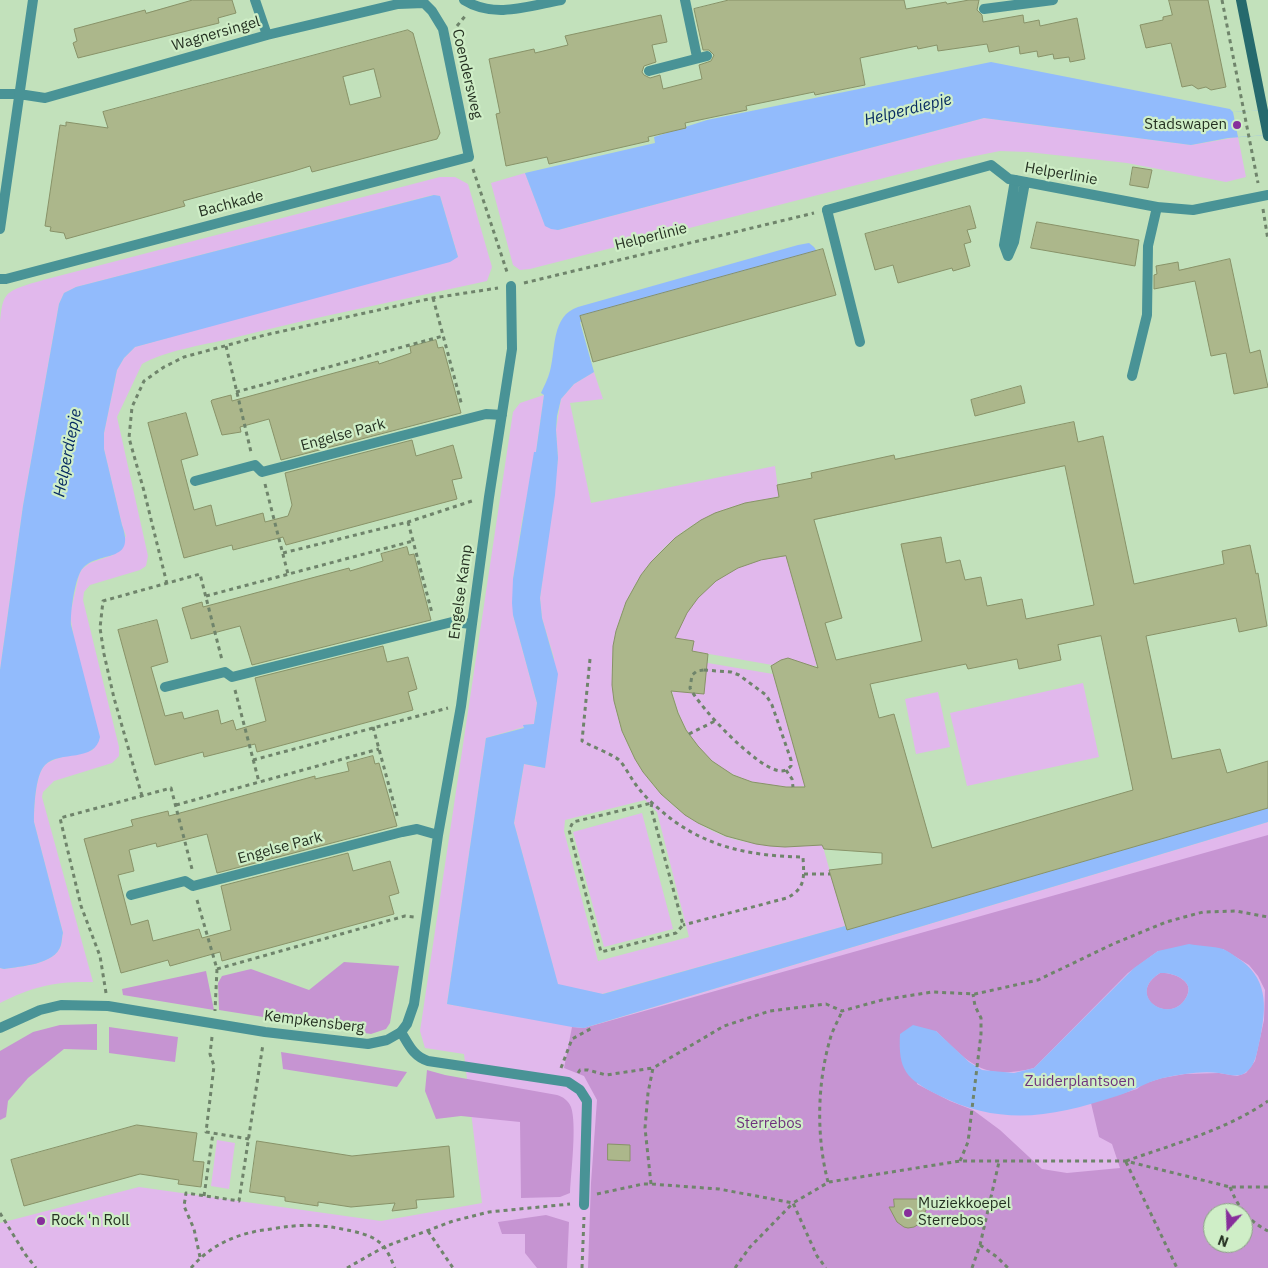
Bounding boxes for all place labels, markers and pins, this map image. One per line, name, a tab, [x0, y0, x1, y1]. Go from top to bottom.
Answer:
place label: Stadswapen	[1144, 116, 1227, 134]
marker: Stadswapen	[1231, 119, 1243, 131]
place label: Muziekkoepel Sterrebos	[918, 1195, 1011, 1230]
marker: Muziekkoepel Sterrebos	[902, 1207, 914, 1219]
place label: Rock 'n Roll	[51, 1212, 129, 1230]
marker: Rock 'n Roll	[35, 1215, 47, 1227]

